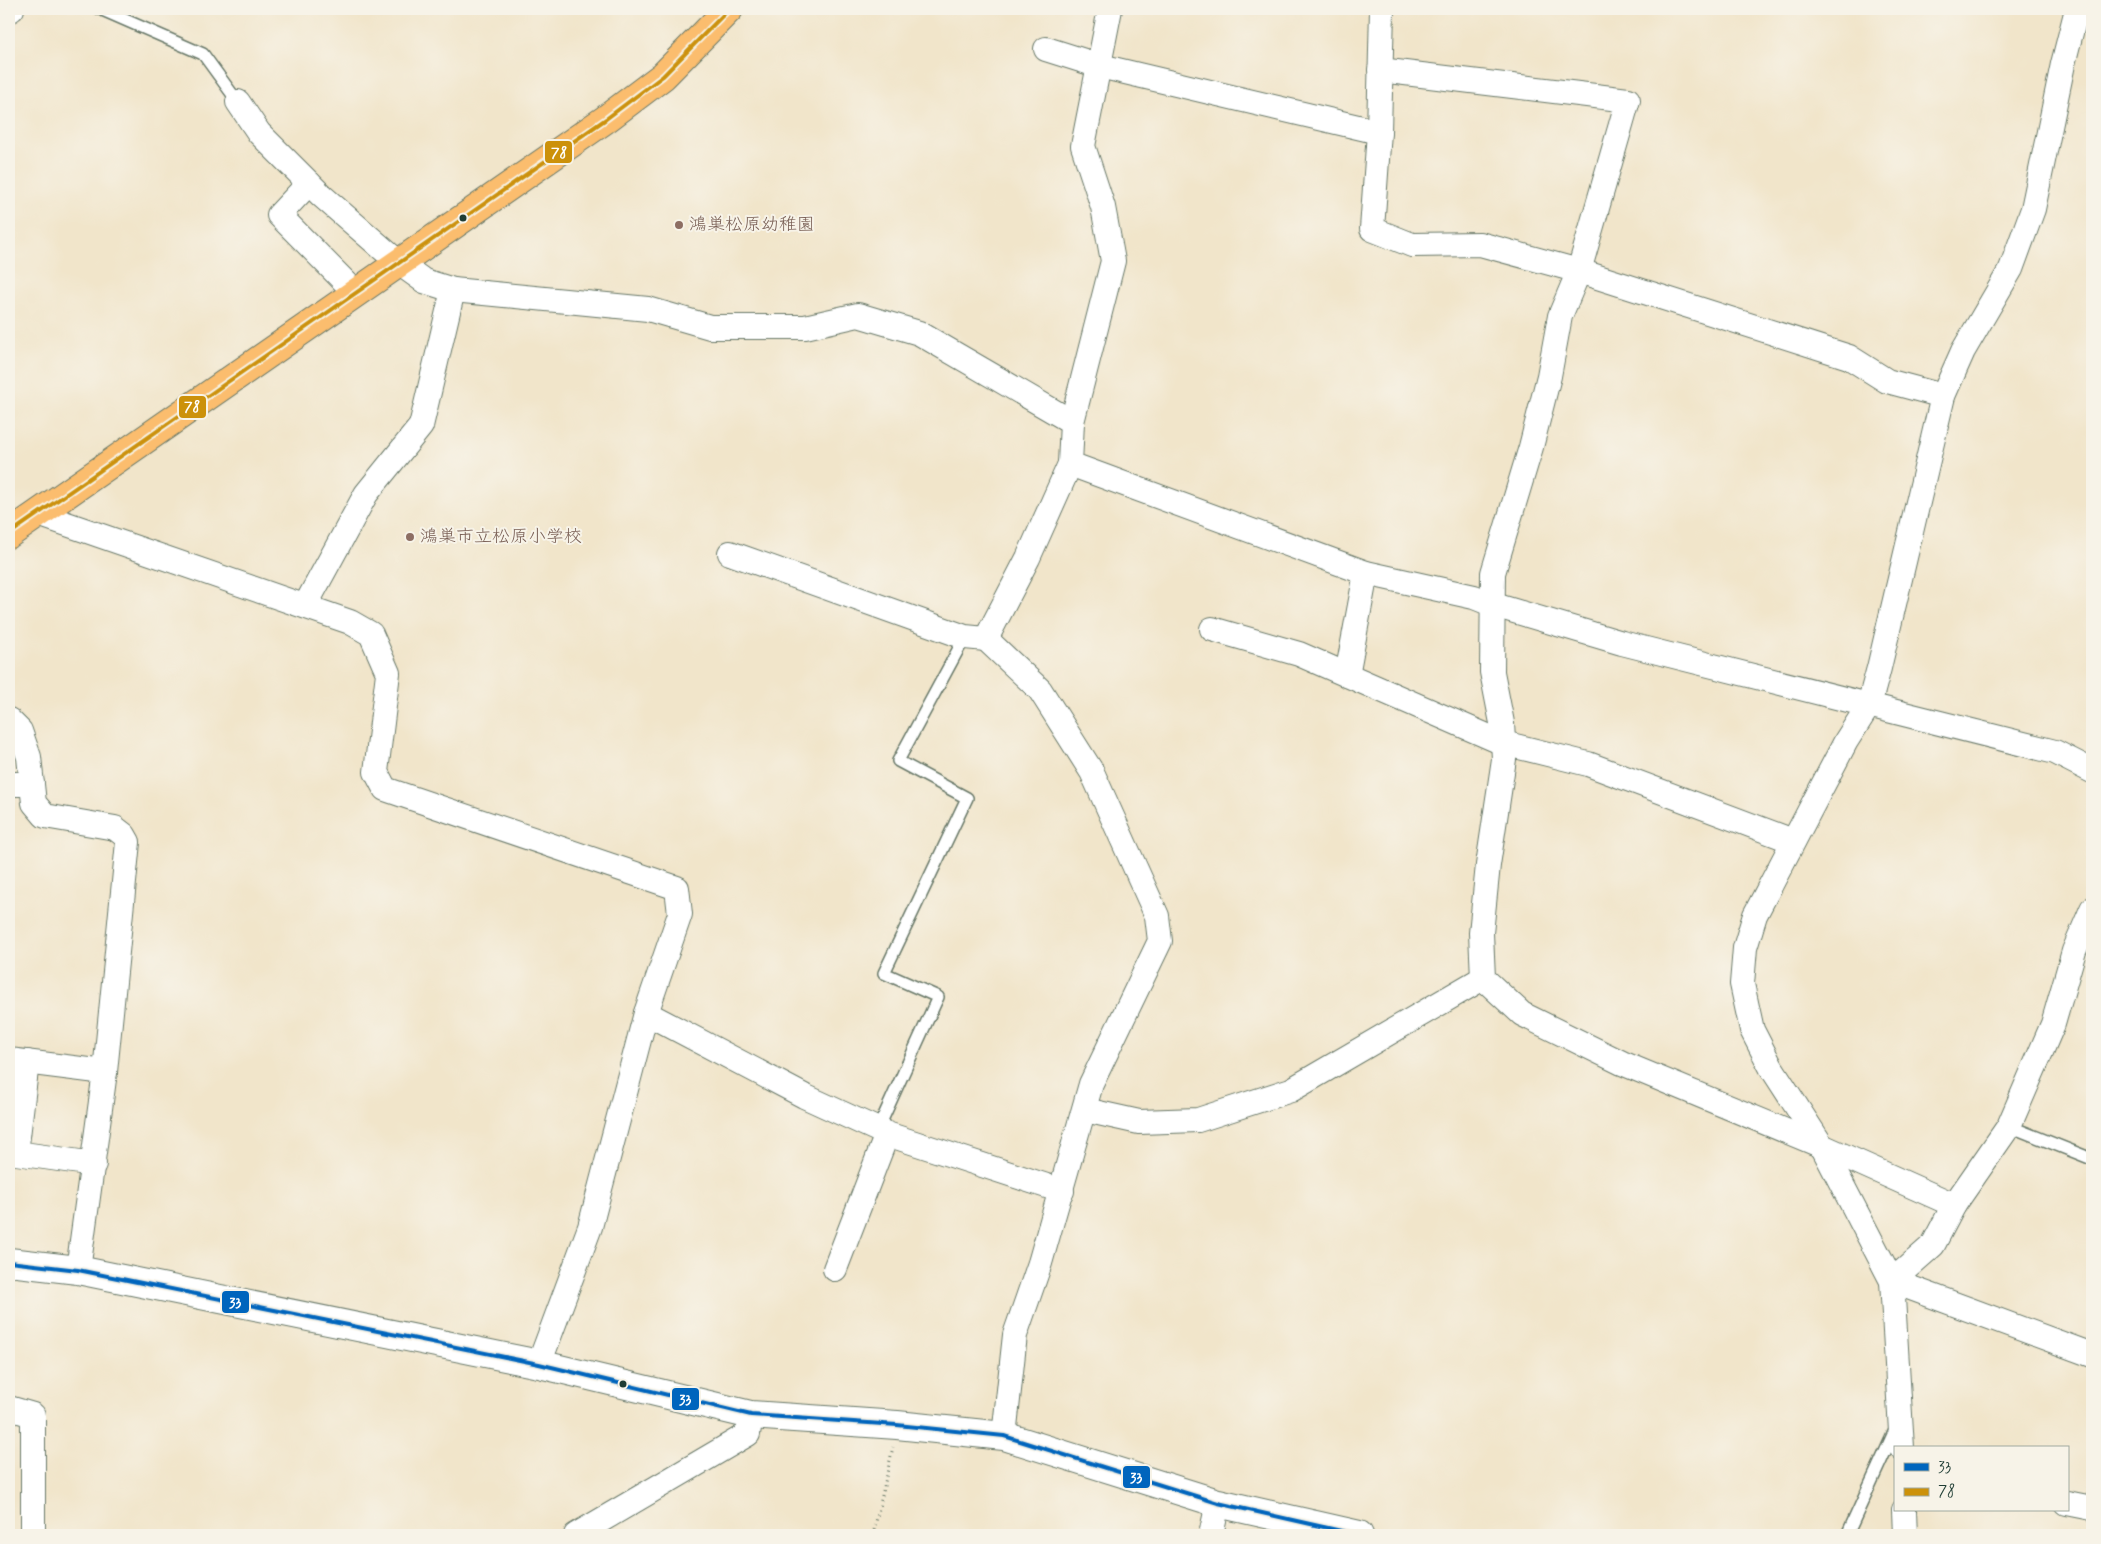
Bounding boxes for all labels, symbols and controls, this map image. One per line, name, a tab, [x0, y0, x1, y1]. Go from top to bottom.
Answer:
line badge: 78	[544, 140, 573, 164]
text: 78	[551, 144, 567, 162]
unlabelled marker	[458, 213, 468, 223]
place label: 鴻巣松原幼稚園	[689, 213, 815, 237]
marker: 鴻巣松原幼稚園	[673, 219, 685, 231]
line badge: 78	[178, 395, 207, 419]
text: 78	[184, 398, 200, 416]
place label: 鴻巣市立松原小学校	[420, 525, 582, 549]
marker: 鴻巣市立松原小学校	[404, 531, 416, 543]
line badge: 33	[221, 1290, 250, 1314]
text: 33	[229, 1294, 241, 1312]
unlabelled marker	[618, 1379, 628, 1389]
line badge: 33	[671, 1387, 700, 1411]
text: 33	[679, 1391, 691, 1409]
legend	[1894, 1446, 2068, 1512]
text: 33	[1938, 1458, 1951, 1478]
line badge: 33	[1122, 1465, 1151, 1489]
text: 33	[1130, 1469, 1142, 1487]
text: 78	[1938, 1482, 1955, 1502]

